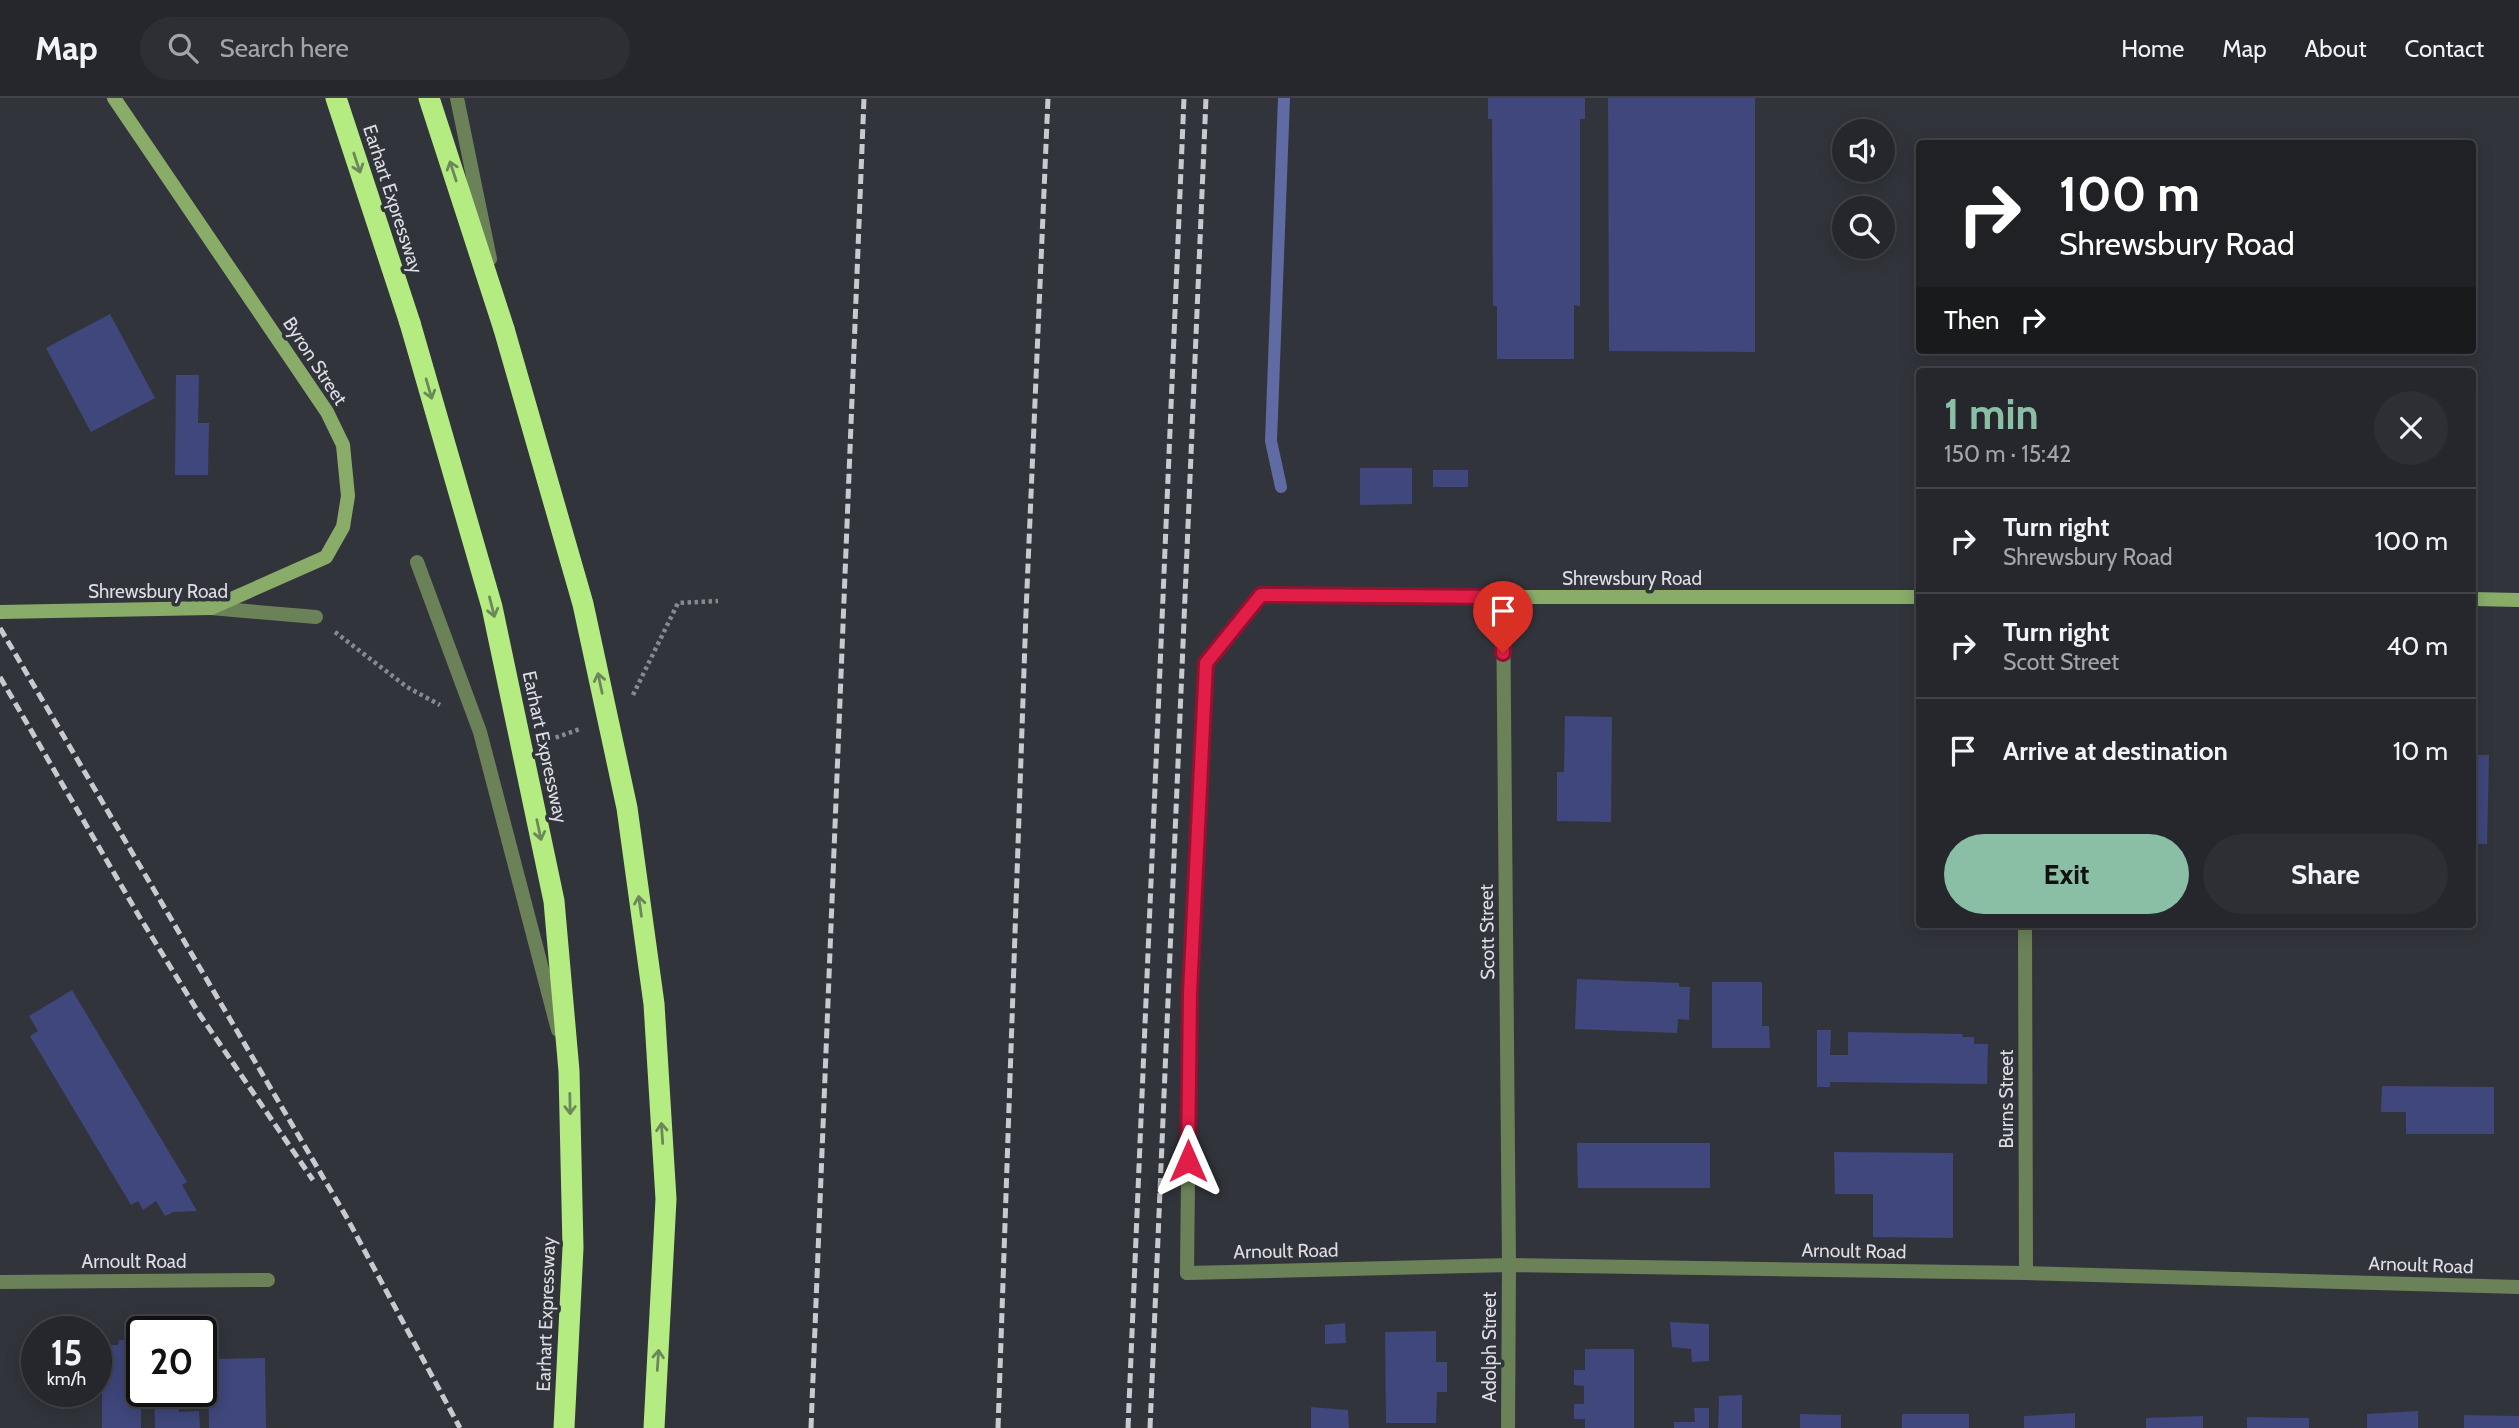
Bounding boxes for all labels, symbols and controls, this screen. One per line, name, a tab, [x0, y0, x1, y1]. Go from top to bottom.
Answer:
search box	[140, 17, 630, 80]
text: Map	[35, 28, 98, 68]
icon: search	[164, 29, 202, 67]
text: Search here	[220, 32, 349, 64]
text: Home	[2121, 34, 2184, 63]
text: Map	[2222, 34, 2267, 63]
text: About	[2305, 34, 2367, 63]
text: Contact	[2405, 34, 2484, 63]
map controls	[1832, 119, 1895, 259]
button: sound	[1832, 119, 1895, 182]
street label: Earhart Expressway	[358, 122, 428, 277]
one-way arrow	[352, 151, 364, 173]
one-way arrow	[445, 160, 458, 182]
text: 100 m	[2059, 164, 2200, 223]
icon: right	[1944, 168, 2035, 259]
button: search	[1832, 196, 1895, 259]
text: Shrewsbury Road	[2059, 224, 2295, 263]
icon: right	[2014, 301, 2052, 339]
text: Then	[1944, 304, 2000, 336]
street label: Byron Street	[278, 313, 352, 410]
one-way arrow	[423, 377, 436, 399]
text: 1 min	[1944, 388, 2039, 440]
button: close	[2374, 391, 2448, 465]
text: 150 m · 15:42	[1944, 440, 2071, 468]
text: Turn right	[2003, 511, 2109, 543]
icon: right	[1944, 522, 1982, 560]
text: 100 m	[2375, 525, 2448, 557]
text: Shrewsbury Road	[2003, 543, 2172, 571]
street label: Shrewsbury Road	[1562, 567, 1702, 590]
street label: Shrewsbury Road	[88, 580, 228, 603]
pin	[1473, 581, 1533, 653]
icon: arrive	[1484, 592, 1522, 630]
one-way arrow	[486, 595, 499, 618]
text: Turn right	[2003, 616, 2109, 648]
icon: right	[1944, 627, 1982, 665]
text: 40 m	[2386, 630, 2448, 662]
text: Scott Street	[2003, 648, 2119, 676]
street label: Earhart Expressway	[518, 669, 572, 826]
one-way arrow	[593, 672, 606, 695]
icon: arrive	[1944, 732, 1982, 770]
text: Arrive at destination	[2003, 735, 2228, 767]
text: 10 m	[2393, 735, 2448, 767]
one-way arrow	[533, 818, 547, 841]
button: Exit	[1944, 834, 2189, 914]
button: Share	[2203, 834, 2448, 914]
street label: Scott Street	[1475, 883, 1499, 980]
one-way arrow	[634, 896, 647, 918]
street label: Burns Street	[1995, 1049, 2018, 1148]
one-way arrow	[563, 1092, 577, 1115]
one-way arrow	[655, 1122, 668, 1145]
position arrow	[1151, 1124, 1225, 1198]
street label: Earhart Expressway	[532, 1236, 560, 1392]
street label: Arnoult Road	[1233, 1239, 1339, 1263]
street label: Arnoult Road	[1801, 1239, 1907, 1263]
street label: Arnoult Road	[81, 1250, 187, 1273]
street label: Arnoult Road	[2368, 1252, 2474, 1278]
street label: Adolph Street	[1478, 1291, 1501, 1402]
speed limit sign: 20	[126, 1316, 217, 1407]
text: 15	[51, 1331, 82, 1374]
one-way arrow	[652, 1349, 665, 1372]
text: km/h	[47, 1368, 86, 1390]

